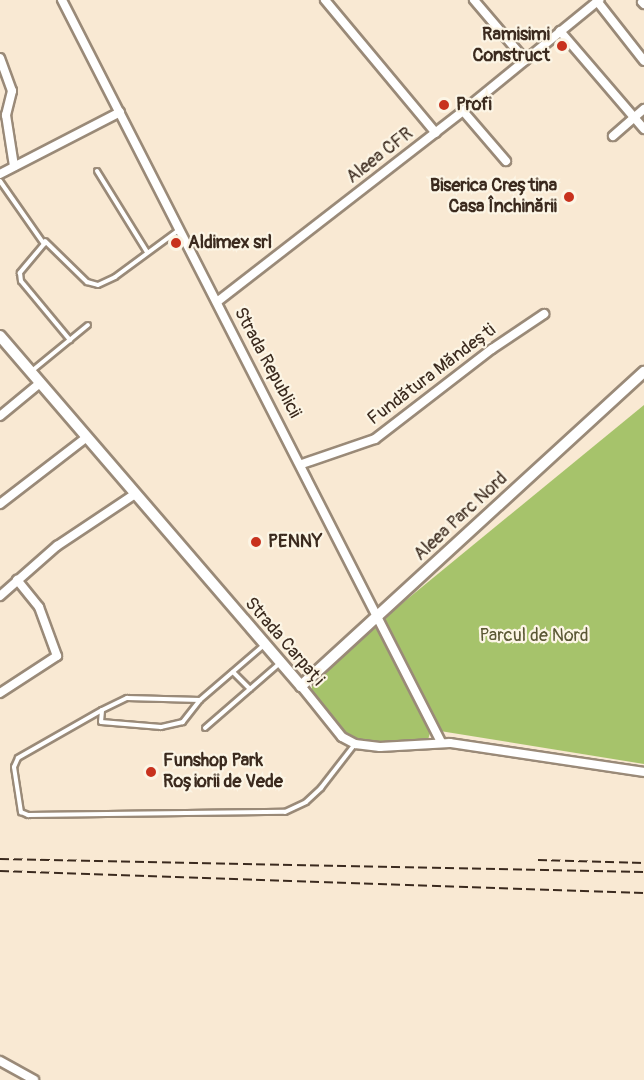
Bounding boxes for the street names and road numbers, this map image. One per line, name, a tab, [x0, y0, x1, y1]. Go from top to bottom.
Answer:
street label: Aleea CFR	[342, 123, 418, 189]
street label: Strada Republicii	[229, 304, 305, 422]
street label: Fundătura Măndești	[364, 320, 500, 430]
street label: Aleea Parc Nord	[410, 468, 512, 566]
street label: Strada Carpați	[240, 593, 328, 691]

